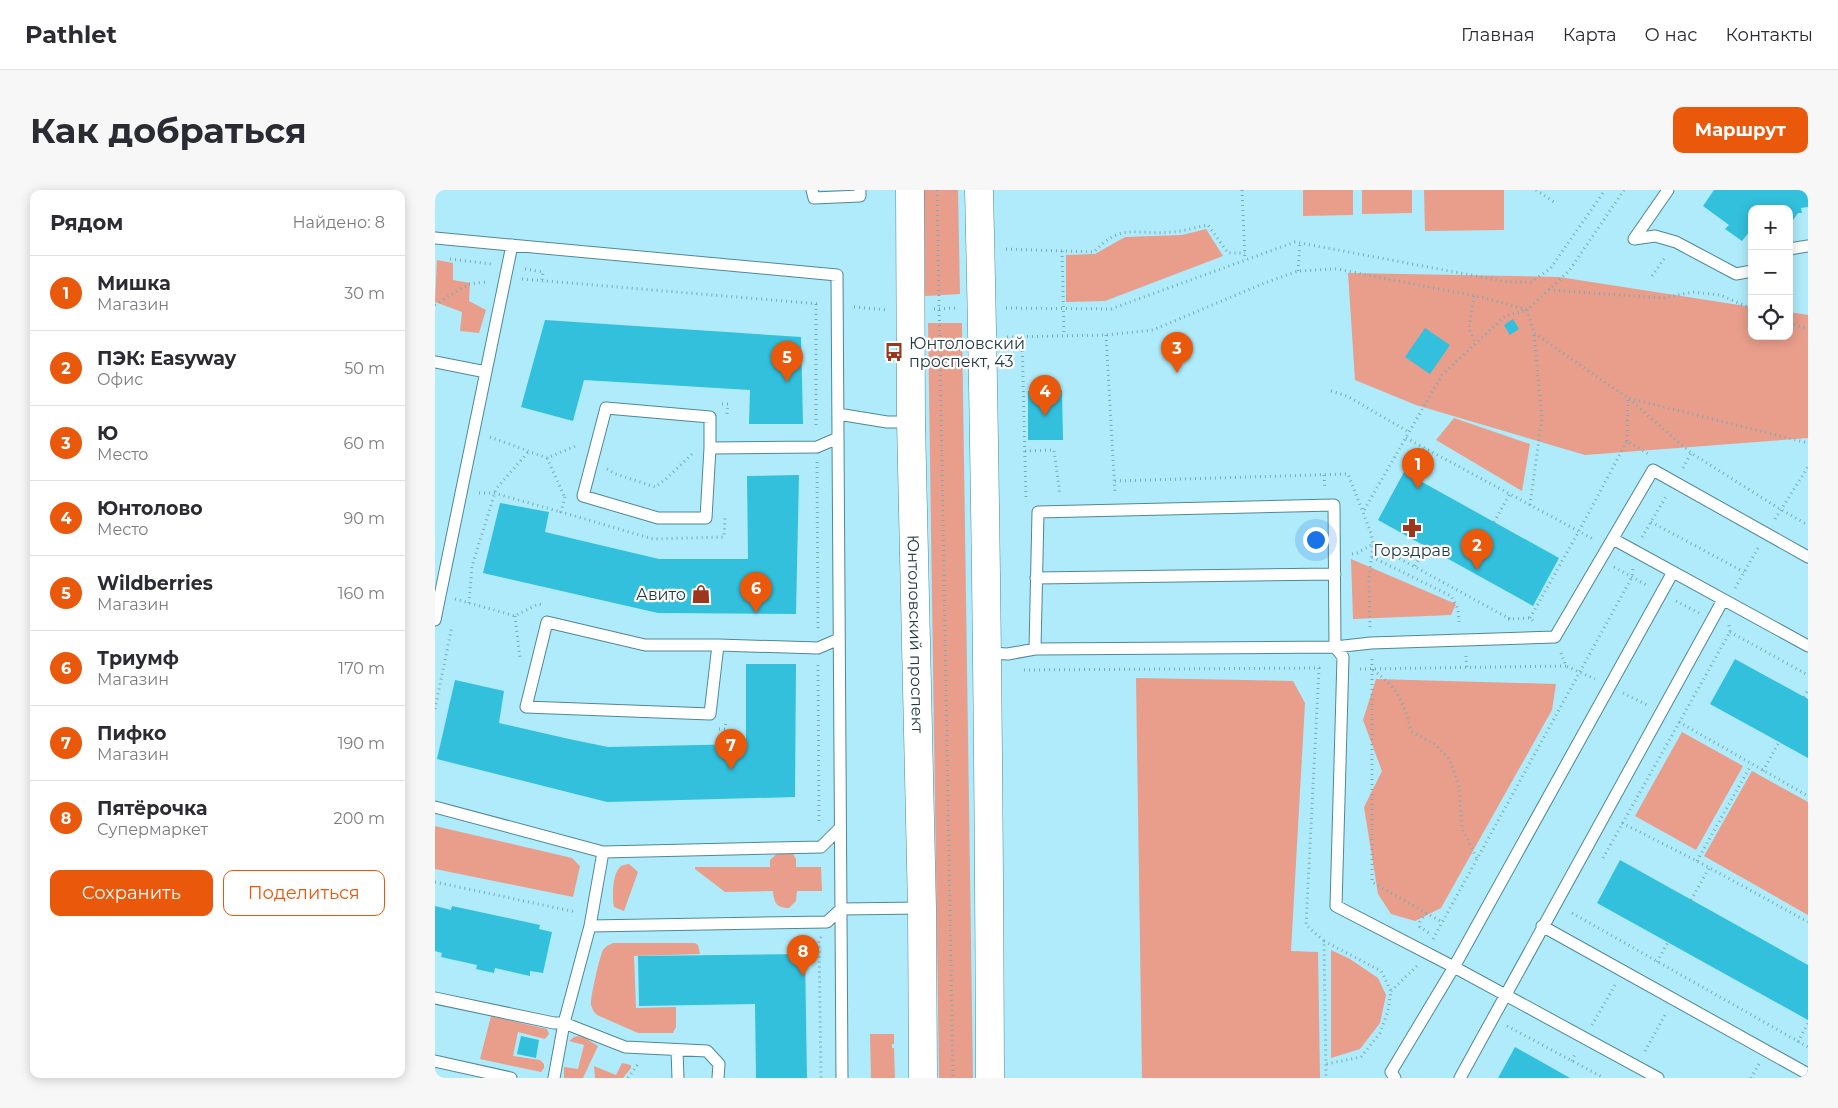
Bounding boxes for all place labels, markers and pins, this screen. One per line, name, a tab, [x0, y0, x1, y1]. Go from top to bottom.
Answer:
pin: 3	[1161, 332, 1193, 373]
place label: Юнтоловский проспект, 43	[909, 334, 1025, 371]
pin: 5	[771, 341, 803, 382]
bus stop icon: Юнтоловский проспект, 43	[883, 341, 905, 363]
pin: 4	[1029, 375, 1061, 416]
pin: 1	[1402, 448, 1434, 489]
pharmacy icon: Горздрав	[1401, 517, 1423, 539]
pin: 2	[1461, 529, 1493, 570]
place label: Горздрав	[1373, 541, 1451, 560]
pin: 6	[740, 572, 772, 613]
shop icon: Авито	[690, 583, 712, 605]
place label: Авито	[636, 585, 686, 604]
pin: 7	[715, 729, 747, 770]
pin: 8	[787, 935, 819, 976]

